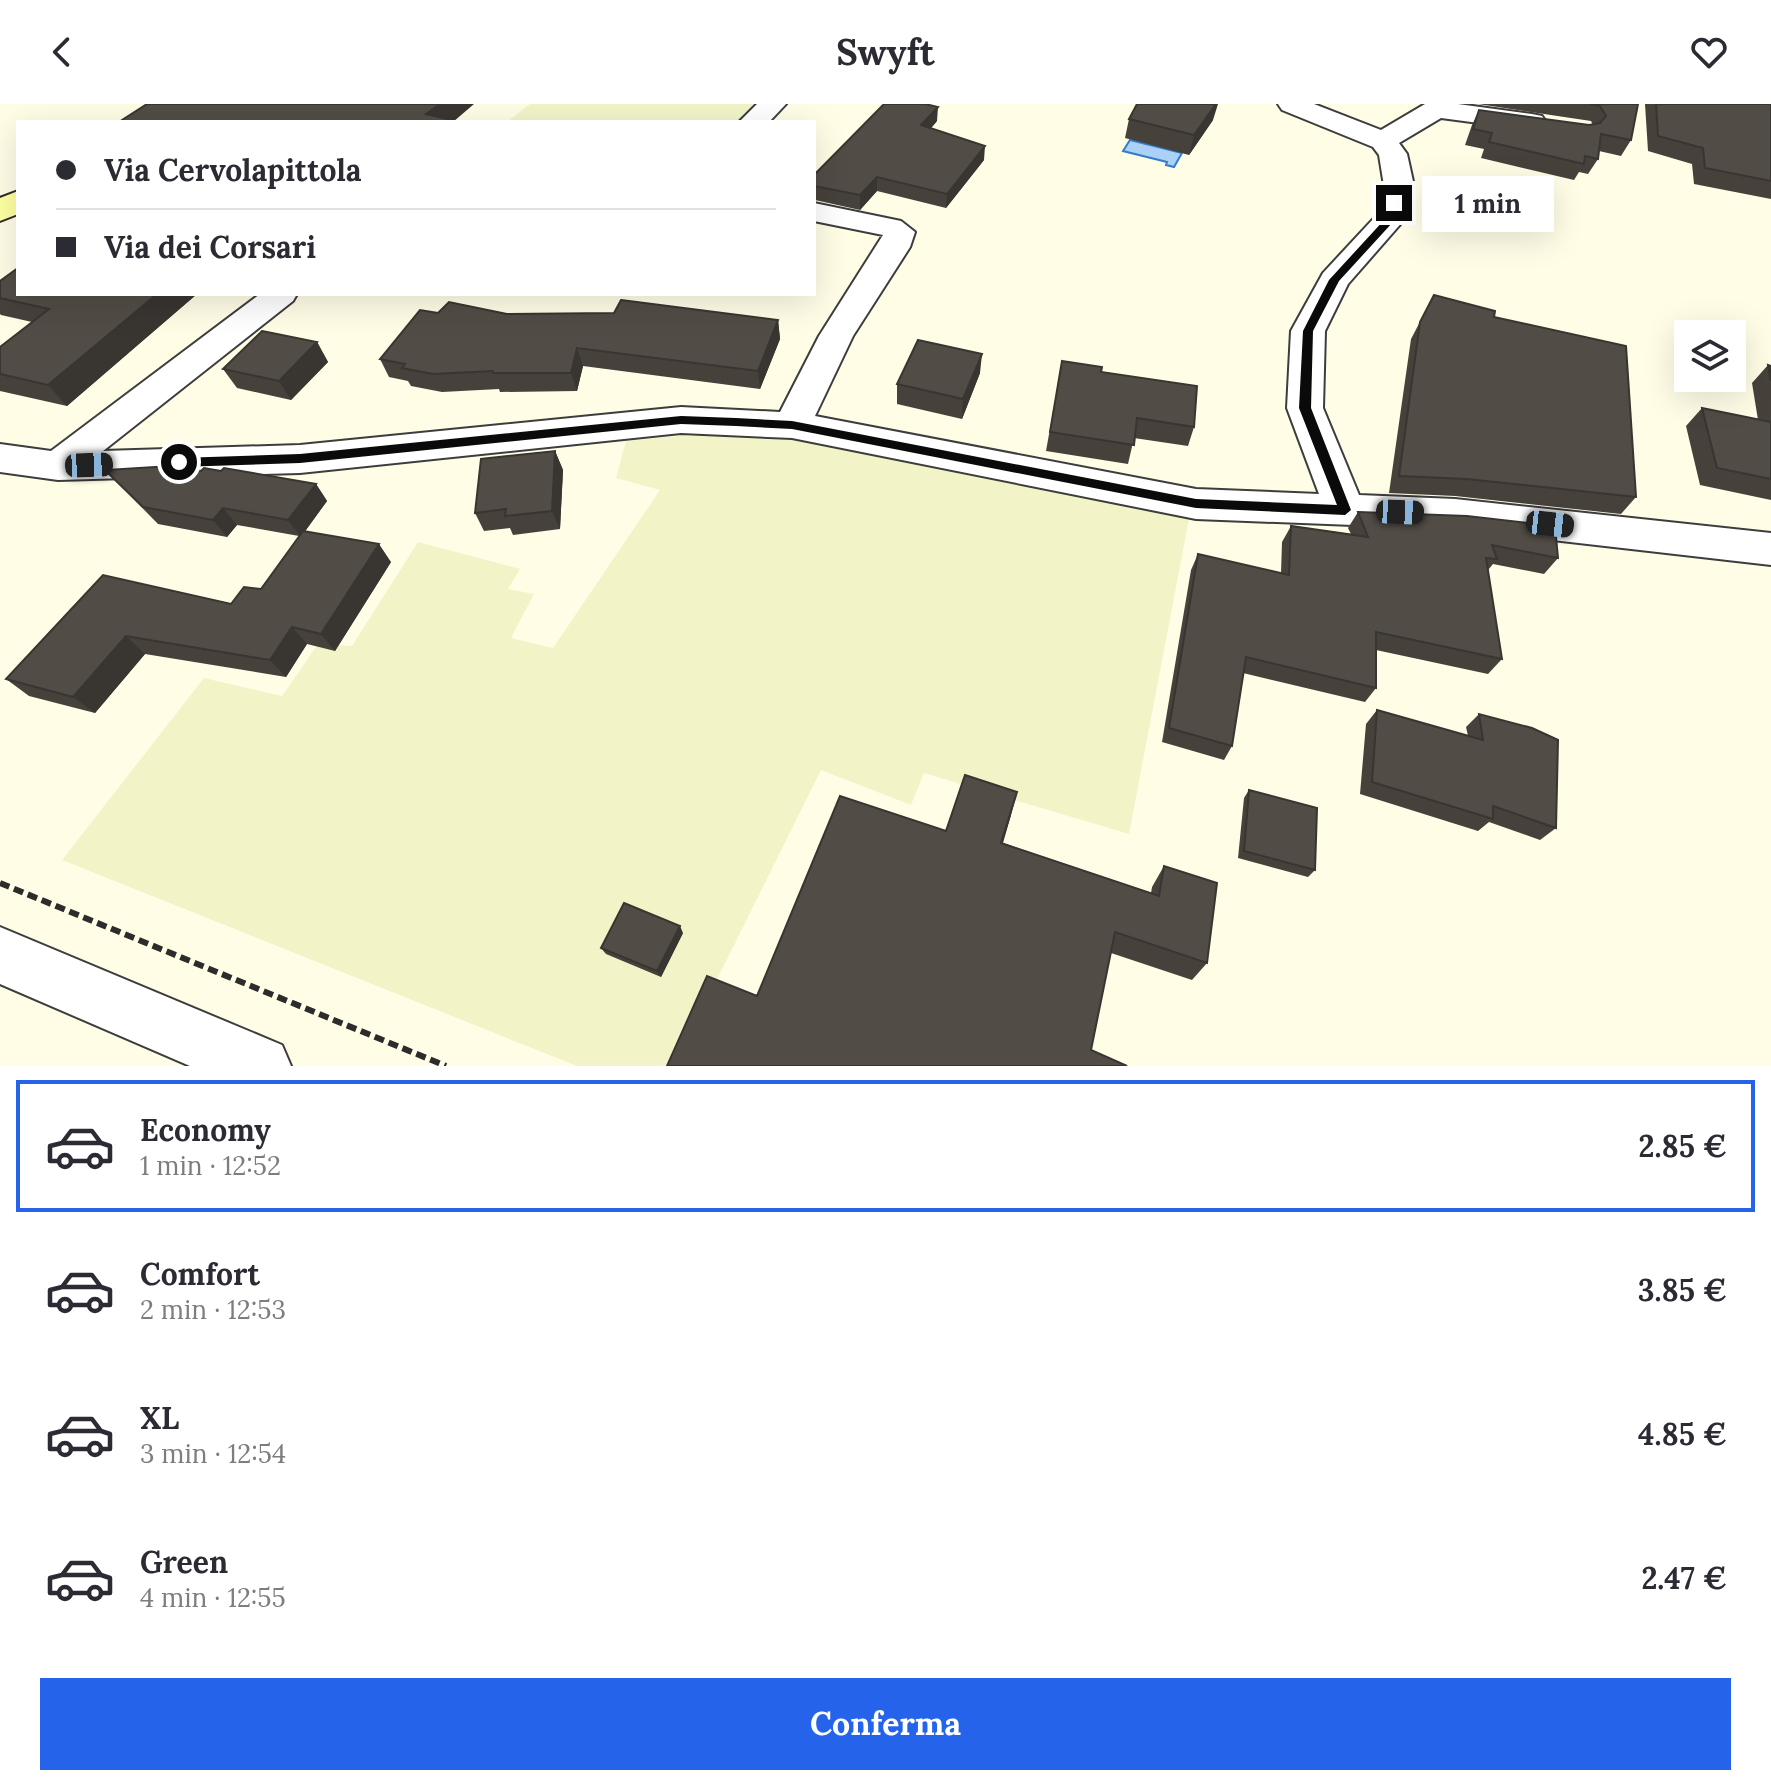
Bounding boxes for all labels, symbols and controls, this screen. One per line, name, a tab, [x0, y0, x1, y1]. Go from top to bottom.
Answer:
text: Swyft	[836, 29, 935, 75]
icon: back	[40, 30, 84, 74]
icon: heart	[1687, 30, 1731, 74]
text: Via Cervolapittola	[104, 151, 362, 189]
callout: 1 min	[1422, 175, 1554, 231]
route end	[1376, 185, 1412, 221]
text: 1 min	[1455, 187, 1521, 220]
text: Via dei Corsari	[104, 228, 316, 266]
map controls	[1674, 320, 1746, 392]
button: layers	[1674, 320, 1746, 392]
route start	[161, 444, 197, 480]
car	[65, 452, 113, 478]
car	[1376, 499, 1424, 525]
car	[1525, 510, 1575, 538]
icon: car	[44, 1110, 116, 1182]
text: Economy	[140, 1111, 271, 1149]
text: 2.85 €	[1639, 1127, 1727, 1165]
text: 1 min · 12:52	[140, 1149, 281, 1182]
icon: car	[44, 1254, 116, 1326]
text: Comfort	[140, 1255, 260, 1293]
text: 3.85 €	[1638, 1271, 1727, 1309]
text: 2 min · 12:53	[140, 1293, 286, 1326]
icon: car	[44, 1398, 116, 1470]
text: XL	[140, 1399, 179, 1437]
text: 4.85 €	[1638, 1415, 1727, 1453]
text: 3 min · 12:54	[140, 1437, 286, 1470]
icon: car	[44, 1542, 116, 1614]
text: Green	[140, 1543, 228, 1581]
text: 2.47 €	[1641, 1559, 1727, 1597]
text: 4 min · 12:55	[140, 1581, 286, 1614]
button: Conferma	[40, 1678, 1731, 1770]

